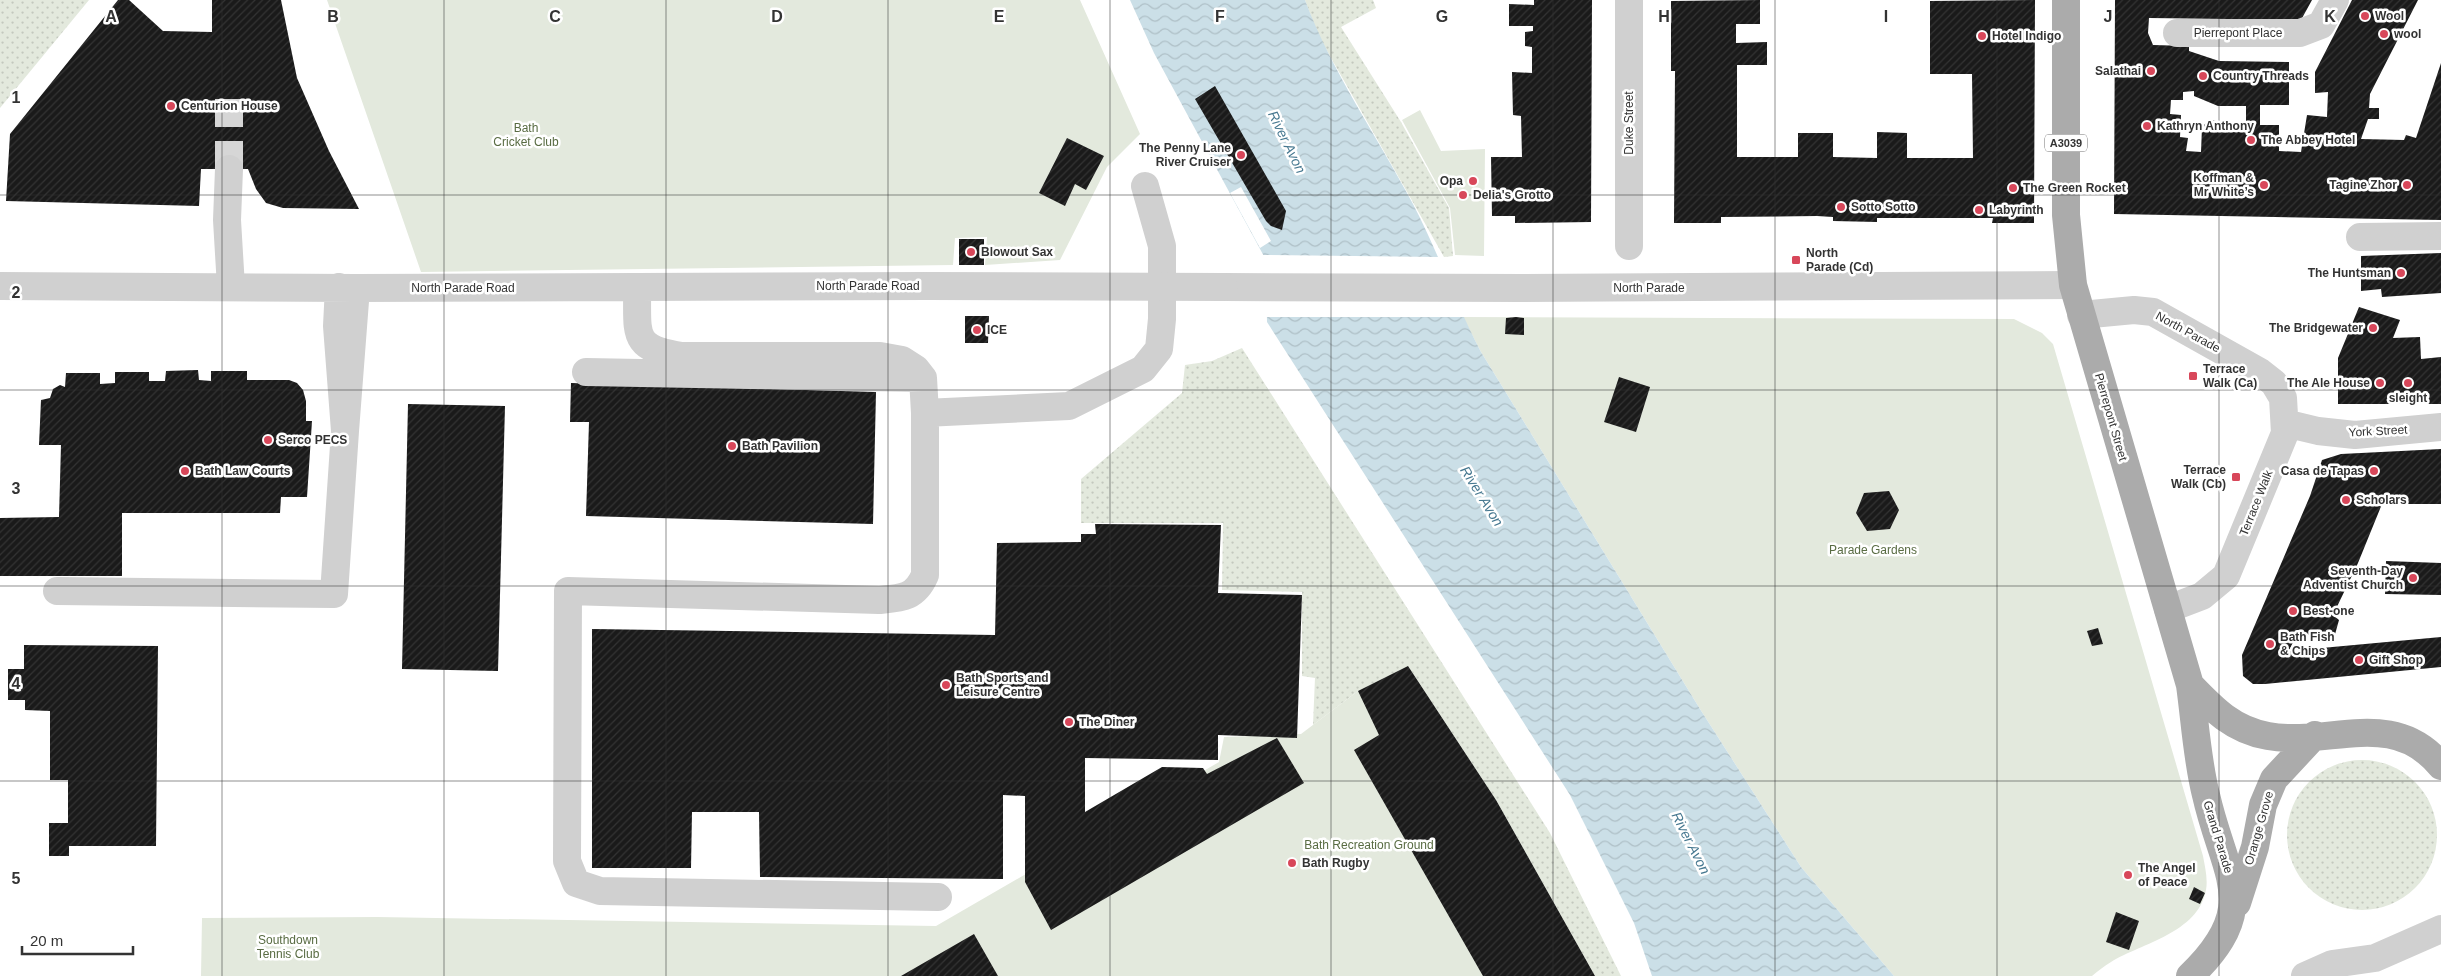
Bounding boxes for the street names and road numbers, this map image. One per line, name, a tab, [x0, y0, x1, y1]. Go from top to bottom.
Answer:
street label: Pierrepont Place	[2194, 26, 2283, 40]
street label: Duke Street	[1622, 91, 1636, 155]
road number: A3039	[2045, 134, 2087, 152]
street label: North Parade Road	[816, 279, 920, 293]
street label: North Parade Road	[411, 281, 515, 295]
street label: North Parade	[1613, 281, 1685, 295]
street label: North Parade	[2153, 309, 2223, 356]
street label: Pierrepont Street	[2092, 371, 2130, 463]
street label: York Street	[2348, 422, 2408, 440]
street label: Terrace Walk	[2236, 467, 2276, 538]
street label: Orange Grove	[2242, 789, 2276, 866]
street label: Grand Parade	[2200, 799, 2236, 875]

